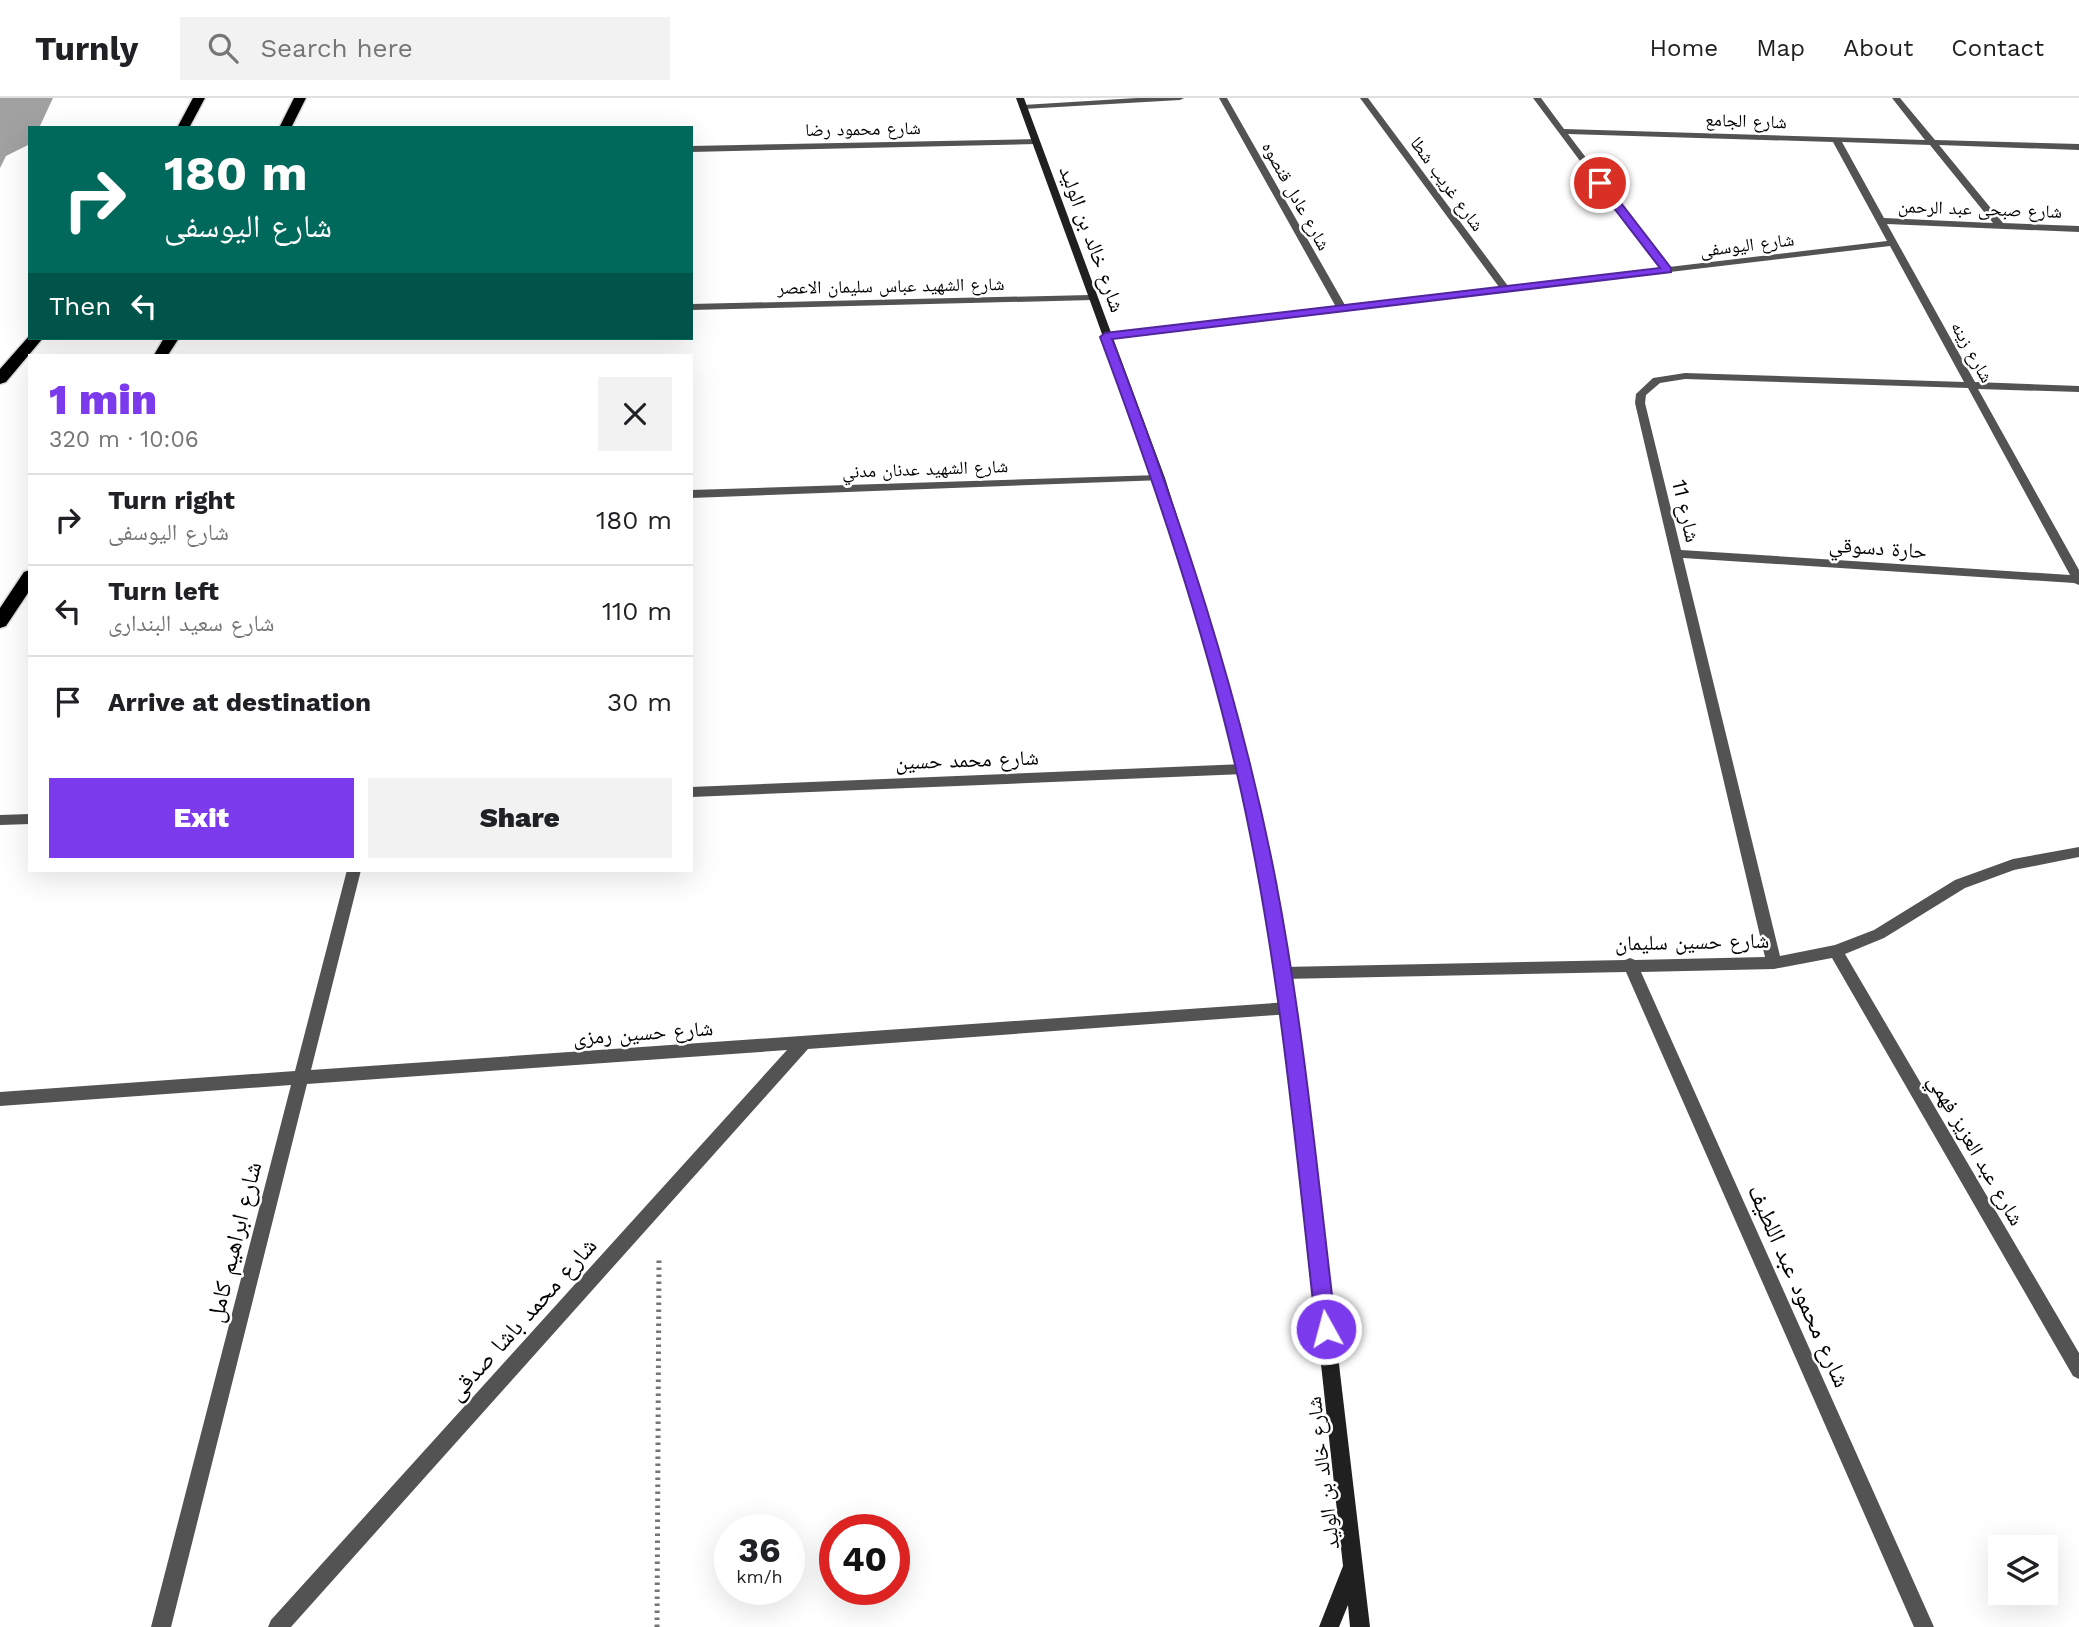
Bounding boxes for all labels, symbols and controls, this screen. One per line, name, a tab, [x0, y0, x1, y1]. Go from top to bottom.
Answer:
search box	[180, 17, 670, 80]
text: Turnly	[35, 29, 138, 68]
icon: search	[204, 29, 242, 67]
text: Search here	[260, 33, 413, 63]
text: Home	[1650, 34, 1718, 62]
text: Map	[1756, 34, 1805, 62]
text: About	[1843, 34, 1913, 62]
text: Contact	[1951, 34, 2044, 62]
street label: شارع الجامع	[1705, 109, 1787, 134]
street label: شارع محمود رضا	[805, 117, 921, 141]
street label: شارع غريب شطا	[1405, 132, 1489, 236]
street label: شارع عادل قنصوه	[1257, 138, 1335, 254]
text: 180 m	[164, 144, 308, 202]
pin	[1570, 153, 1630, 213]
icon: right	[49, 154, 140, 245]
street label: شارع خالد بن الوليد	[1053, 162, 1131, 316]
icon: arrive	[1581, 164, 1619, 202]
street label: شارع صبحى عبد الرحمن	[1898, 195, 2062, 223]
text: شارع اليوسفى	[164, 207, 332, 245]
street label: شارع اليوسفى	[1699, 228, 1795, 262]
street label: شارع الشهيد عباس سليمان الاعصر	[776, 273, 1005, 299]
icon: left	[125, 287, 163, 325]
text: Then	[49, 291, 111, 321]
street label: شارع زينه	[1946, 317, 1998, 387]
text: 1 min	[49, 375, 157, 424]
button: close	[598, 377, 672, 451]
text: 320 m · 10:06	[49, 426, 199, 453]
street label: شارع الشهيد عدنان مدني	[842, 455, 1009, 486]
street label: شارع 11	[1666, 477, 1706, 545]
text: Turn right	[108, 485, 235, 515]
icon: right	[49, 501, 87, 539]
text: 180 m	[596, 505, 672, 535]
text: شارع اليوسفى	[108, 519, 229, 546]
street label: حارة دسوقي	[1828, 532, 1928, 568]
text: Turn left	[108, 576, 219, 606]
icon: left	[49, 592, 87, 630]
text: 110 m	[602, 596, 672, 626]
text: شارع سعيد البندارى	[108, 610, 275, 637]
icon: arrive	[49, 683, 87, 721]
text: Arrive at destination	[108, 687, 371, 717]
text: 30 m	[607, 687, 672, 717]
street label: شارع محمد حسين	[895, 745, 1039, 775]
button: Exit	[49, 778, 354, 858]
button: Share	[368, 778, 672, 858]
street label: شارع حسين سليمان	[1615, 928, 1769, 956]
street label: شارع حسين رمزى	[572, 1015, 714, 1051]
street label: شارع عبد العزيز فهمي	[1919, 1070, 2030, 1232]
street label: شارع ابراهيم كامل	[201, 1159, 269, 1326]
street label: شارع محمود عبد اللطيف	[1741, 1180, 1856, 1392]
street label: شارع محمد باشا صدقى	[441, 1232, 603, 1407]
position arrow	[1289, 1292, 1363, 1366]
street label: شارع خالد بن الوليد	[1301, 1395, 1345, 1551]
speed limit sign: 40	[819, 1514, 910, 1605]
text: 36	[738, 1529, 781, 1571]
map controls	[1988, 1535, 2058, 1605]
button: layers	[1988, 1535, 2058, 1605]
text: km/h	[736, 1566, 783, 1587]

